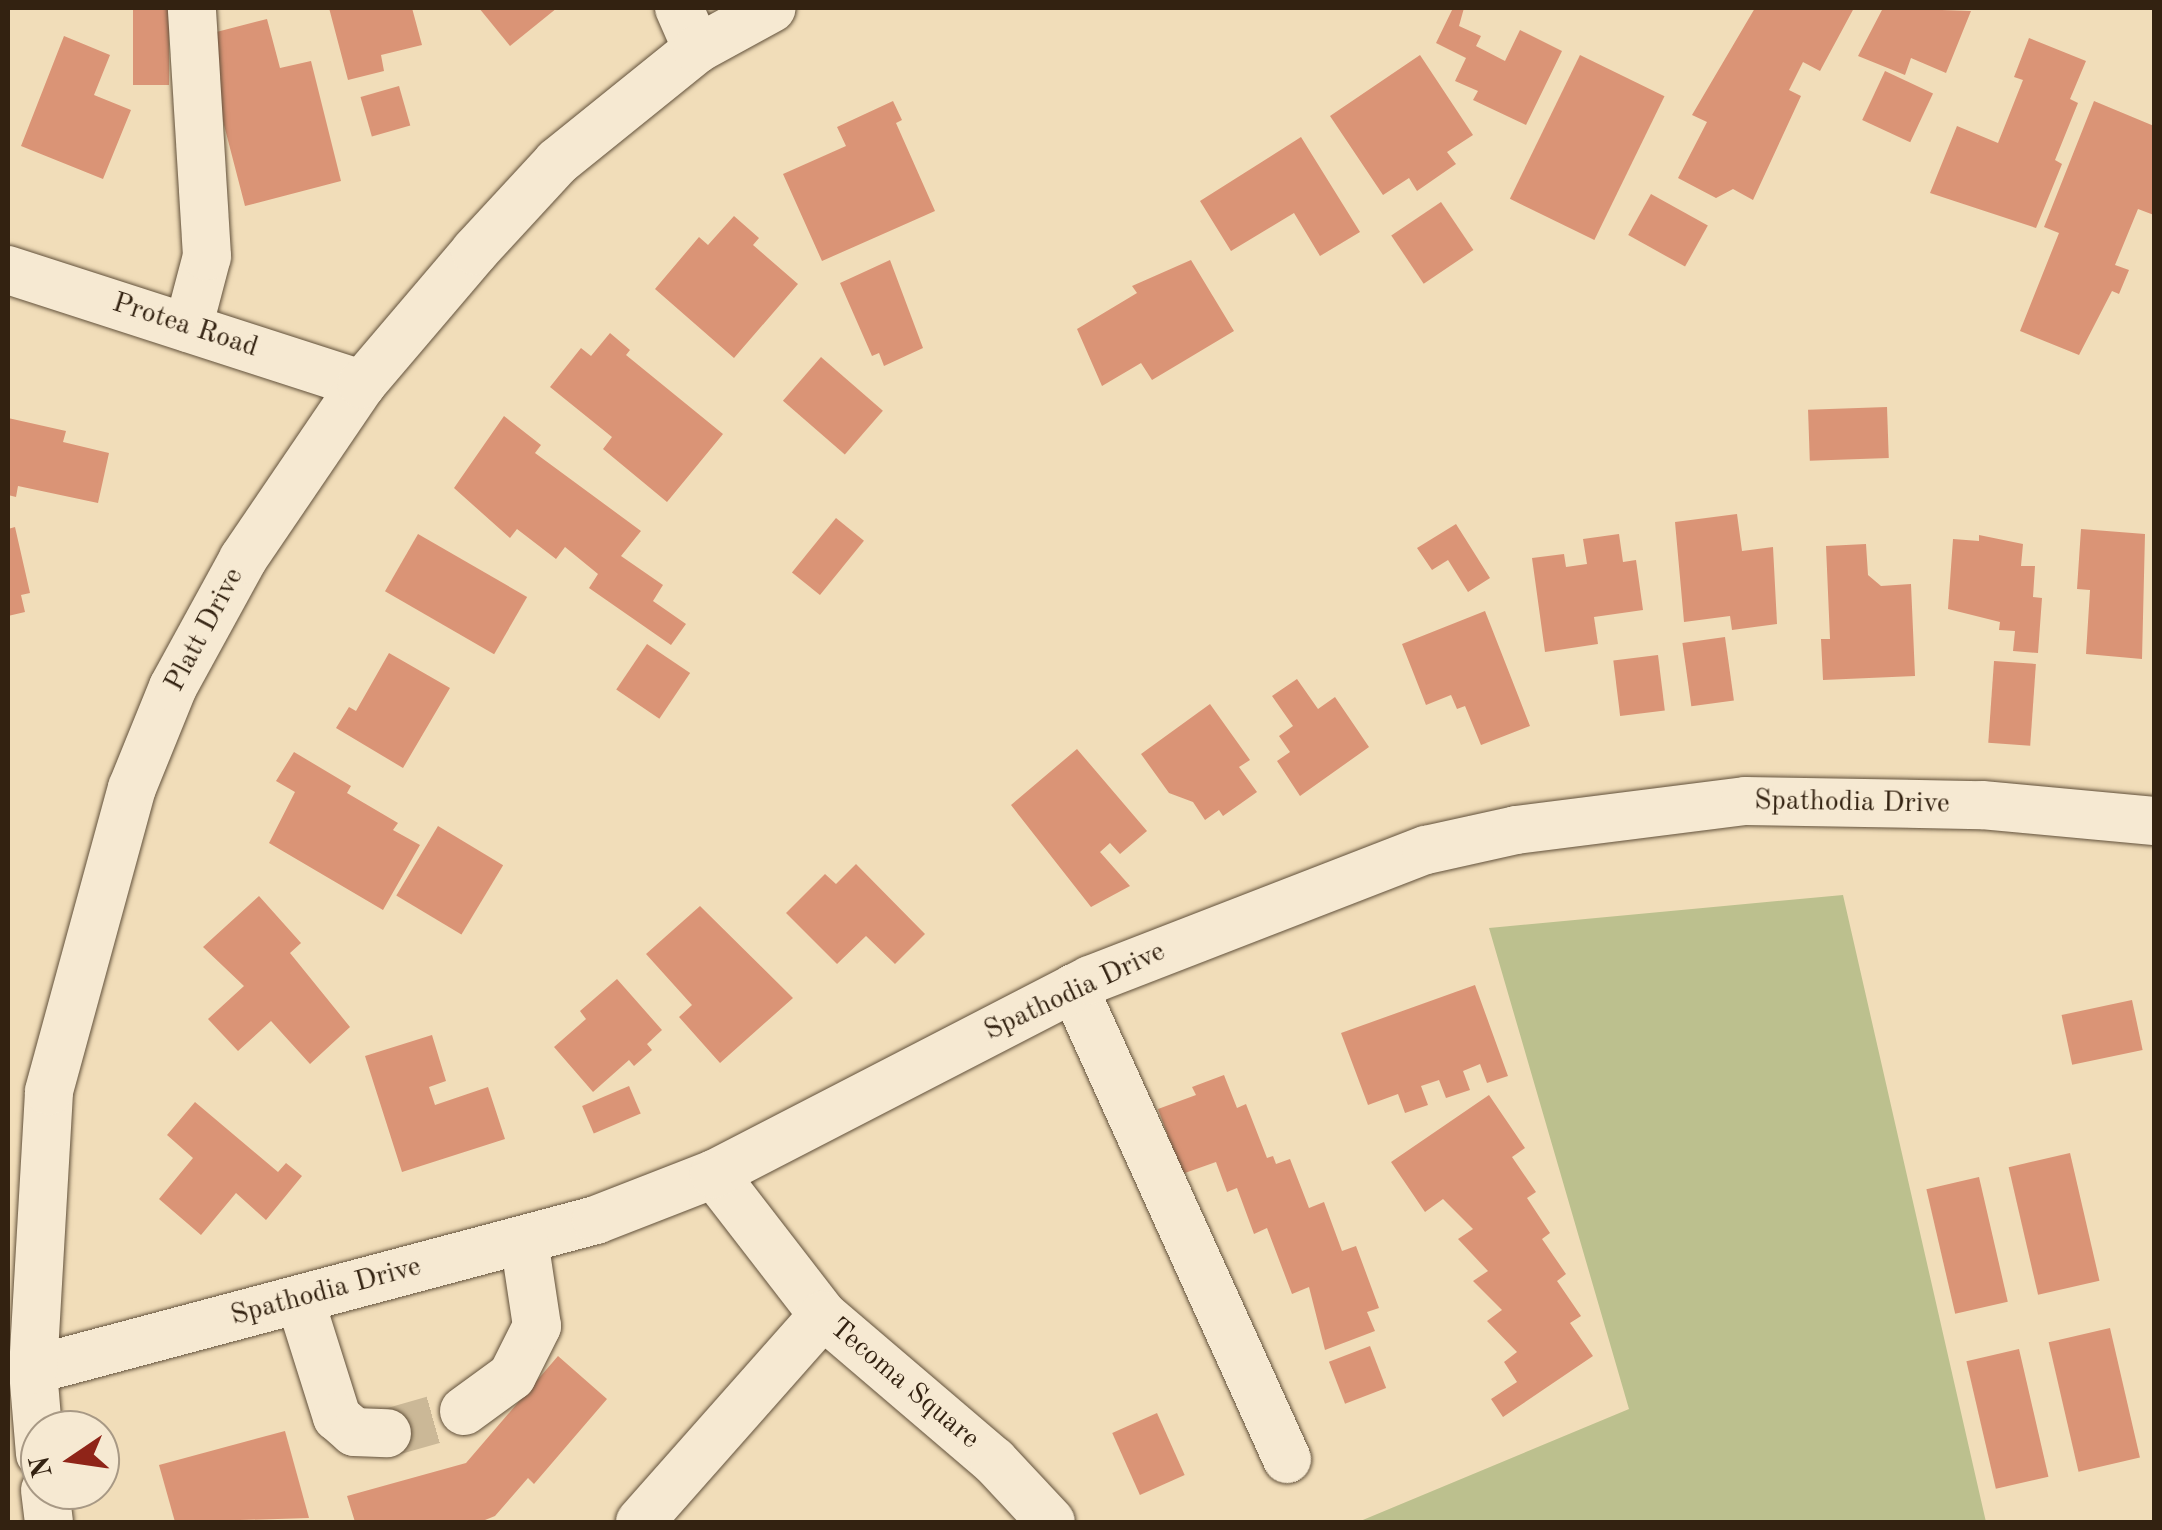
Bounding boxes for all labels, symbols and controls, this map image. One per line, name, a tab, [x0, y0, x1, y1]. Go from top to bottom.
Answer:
street label: Protea Road	[108, 287, 262, 365]
street label: Platt Drive	[158, 562, 252, 698]
street label: Spathodia Drive	[1754, 784, 1950, 822]
street label: Spathodia Drive	[979, 935, 1171, 1049]
street label: Spathodia Drive	[227, 1250, 425, 1334]
street label: Tecoma Square	[822, 1312, 986, 1456]
north arrow	[20, 1410, 120, 1510]
text: N	[27, 1453, 59, 1480]

